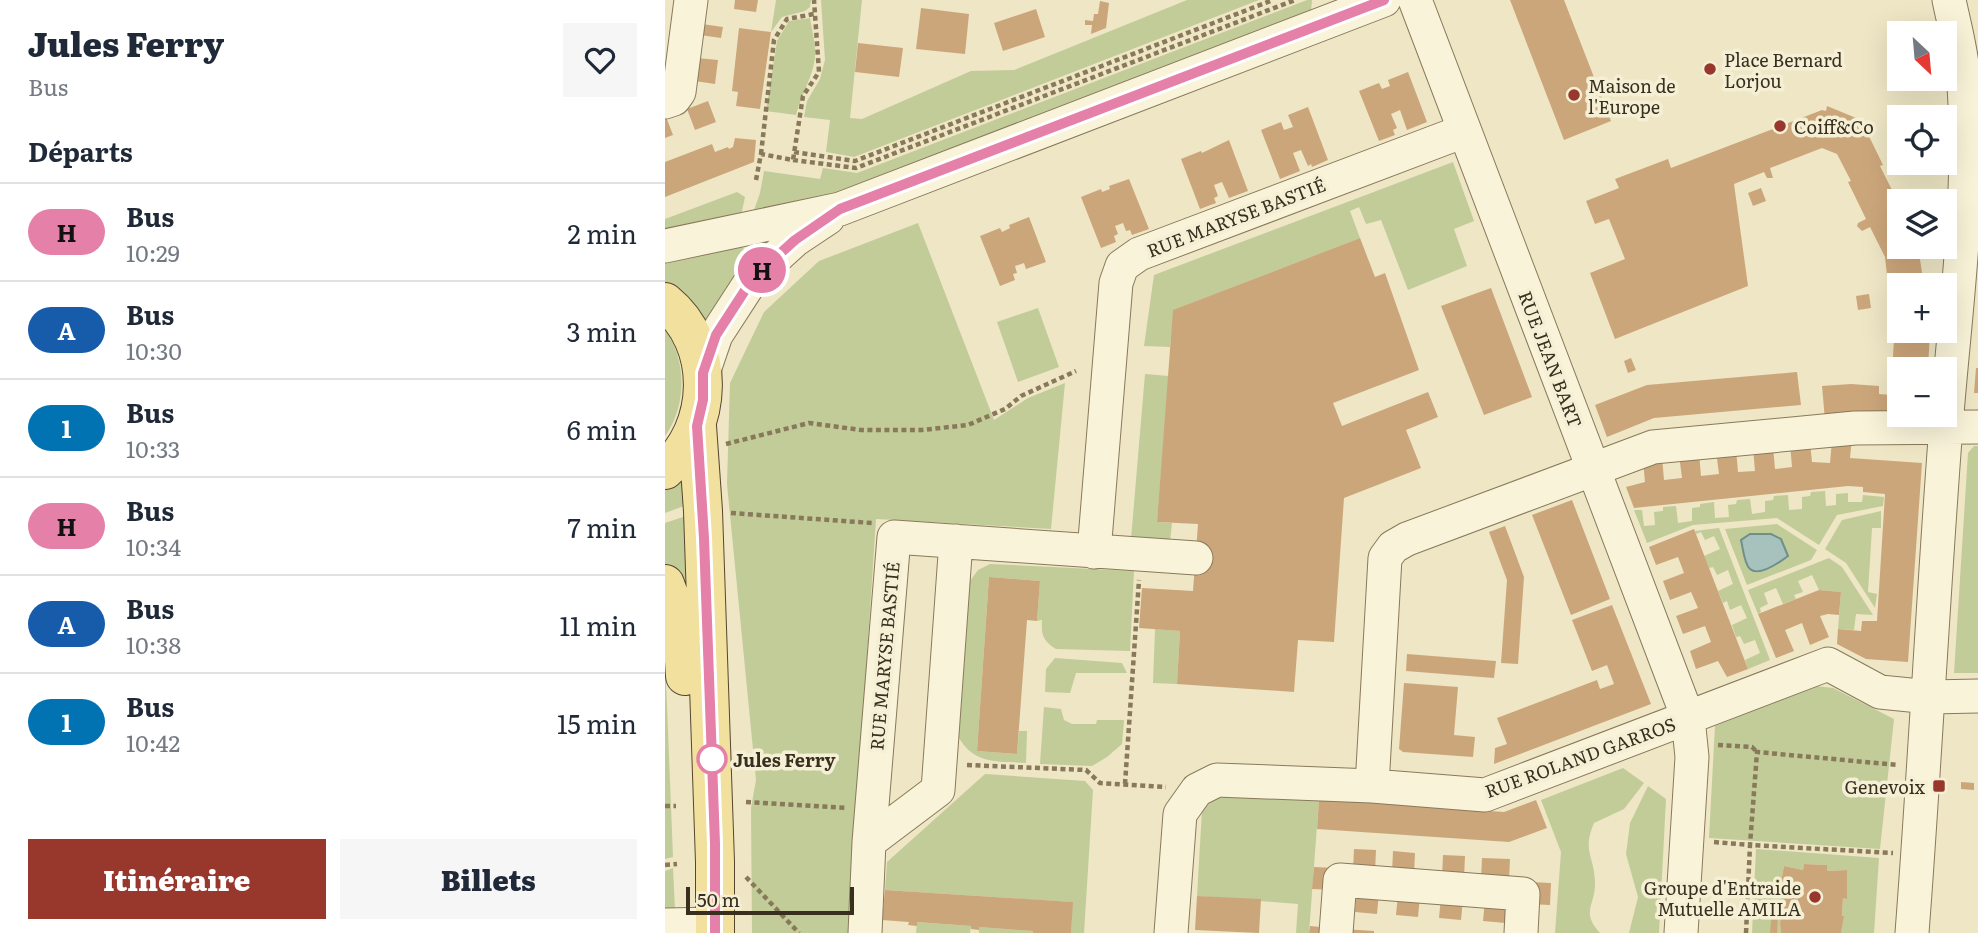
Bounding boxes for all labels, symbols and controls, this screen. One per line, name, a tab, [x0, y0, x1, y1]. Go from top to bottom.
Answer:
text: Jules Ferry	[28, 18, 224, 67]
north arrow	[1887, 21, 1957, 91]
map controls	[1887, 21, 1957, 427]
button: heart	[563, 23, 637, 97]
place label: Place Bernard Lorjou	[1724, 46, 1843, 94]
marker: Place Bernard Lorjou	[1702, 61, 1718, 77]
text: Bus	[28, 69, 68, 103]
place label: Maison de l'Europe	[1588, 72, 1676, 120]
marker: Maison de l'Europe	[1566, 87, 1582, 103]
button: locate	[1887, 105, 1957, 175]
place label: Coiff&Co	[1794, 113, 1874, 140]
marker: Coiff&Co	[1772, 118, 1788, 134]
text: Départs	[28, 131, 133, 170]
street label: RUE MARYSE BASTIÉ	[1143, 170, 1329, 264]
button: layers	[1887, 189, 1957, 259]
text: Bus	[126, 196, 174, 235]
text: 2 min	[568, 213, 637, 252]
text: H	[56, 214, 77, 249]
text: 10:29	[126, 235, 180, 269]
line badge: H	[739, 247, 785, 293]
text: H	[752, 252, 772, 287]
button: +	[1887, 273, 1957, 343]
street label: RUE JEAN BART	[1512, 287, 1590, 431]
text: Bus	[126, 294, 174, 333]
text: 3 min	[567, 311, 637, 350]
text: A	[57, 312, 76, 347]
text: 10:30	[126, 333, 182, 367]
button: −	[1887, 357, 1957, 427]
text: Bus	[126, 392, 174, 431]
text: 6 min	[567, 409, 637, 448]
text: 1	[62, 410, 71, 445]
text: 10:33	[126, 431, 180, 465]
text: Bus	[126, 490, 174, 529]
text: 7 min	[568, 507, 637, 546]
text: H	[56, 508, 77, 543]
text: 10:34	[126, 529, 181, 563]
street label: RUE MARYSE BASTIÉ	[862, 560, 906, 752]
text: Bus	[126, 588, 174, 627]
text: 11 min	[560, 605, 637, 644]
text: A	[57, 606, 76, 641]
text: 10:38	[126, 627, 181, 661]
text: Bus	[126, 686, 174, 725]
text: 15 min	[557, 703, 637, 742]
text: 1	[62, 704, 71, 739]
street label: RUE ROLAND GARROS	[1481, 710, 1679, 804]
text: 10:42	[126, 725, 180, 759]
marker: Jules Ferry	[697, 744, 727, 774]
place label: Jules Ferry	[733, 746, 835, 773]
place label: Genevoix	[1844, 773, 1926, 800]
marker: Genevoix	[1931, 778, 1947, 794]
button: Itinéraire	[28, 839, 326, 919]
button: Billets	[340, 839, 637, 919]
place label: Groupe d'Entraide Mutuelle AMILA	[1644, 874, 1801, 922]
scale bar	[686, 884, 854, 916]
text: 50 m	[697, 885, 740, 913]
marker: Groupe d'Entraide Mutuelle AMILA	[1807, 889, 1823, 905]

